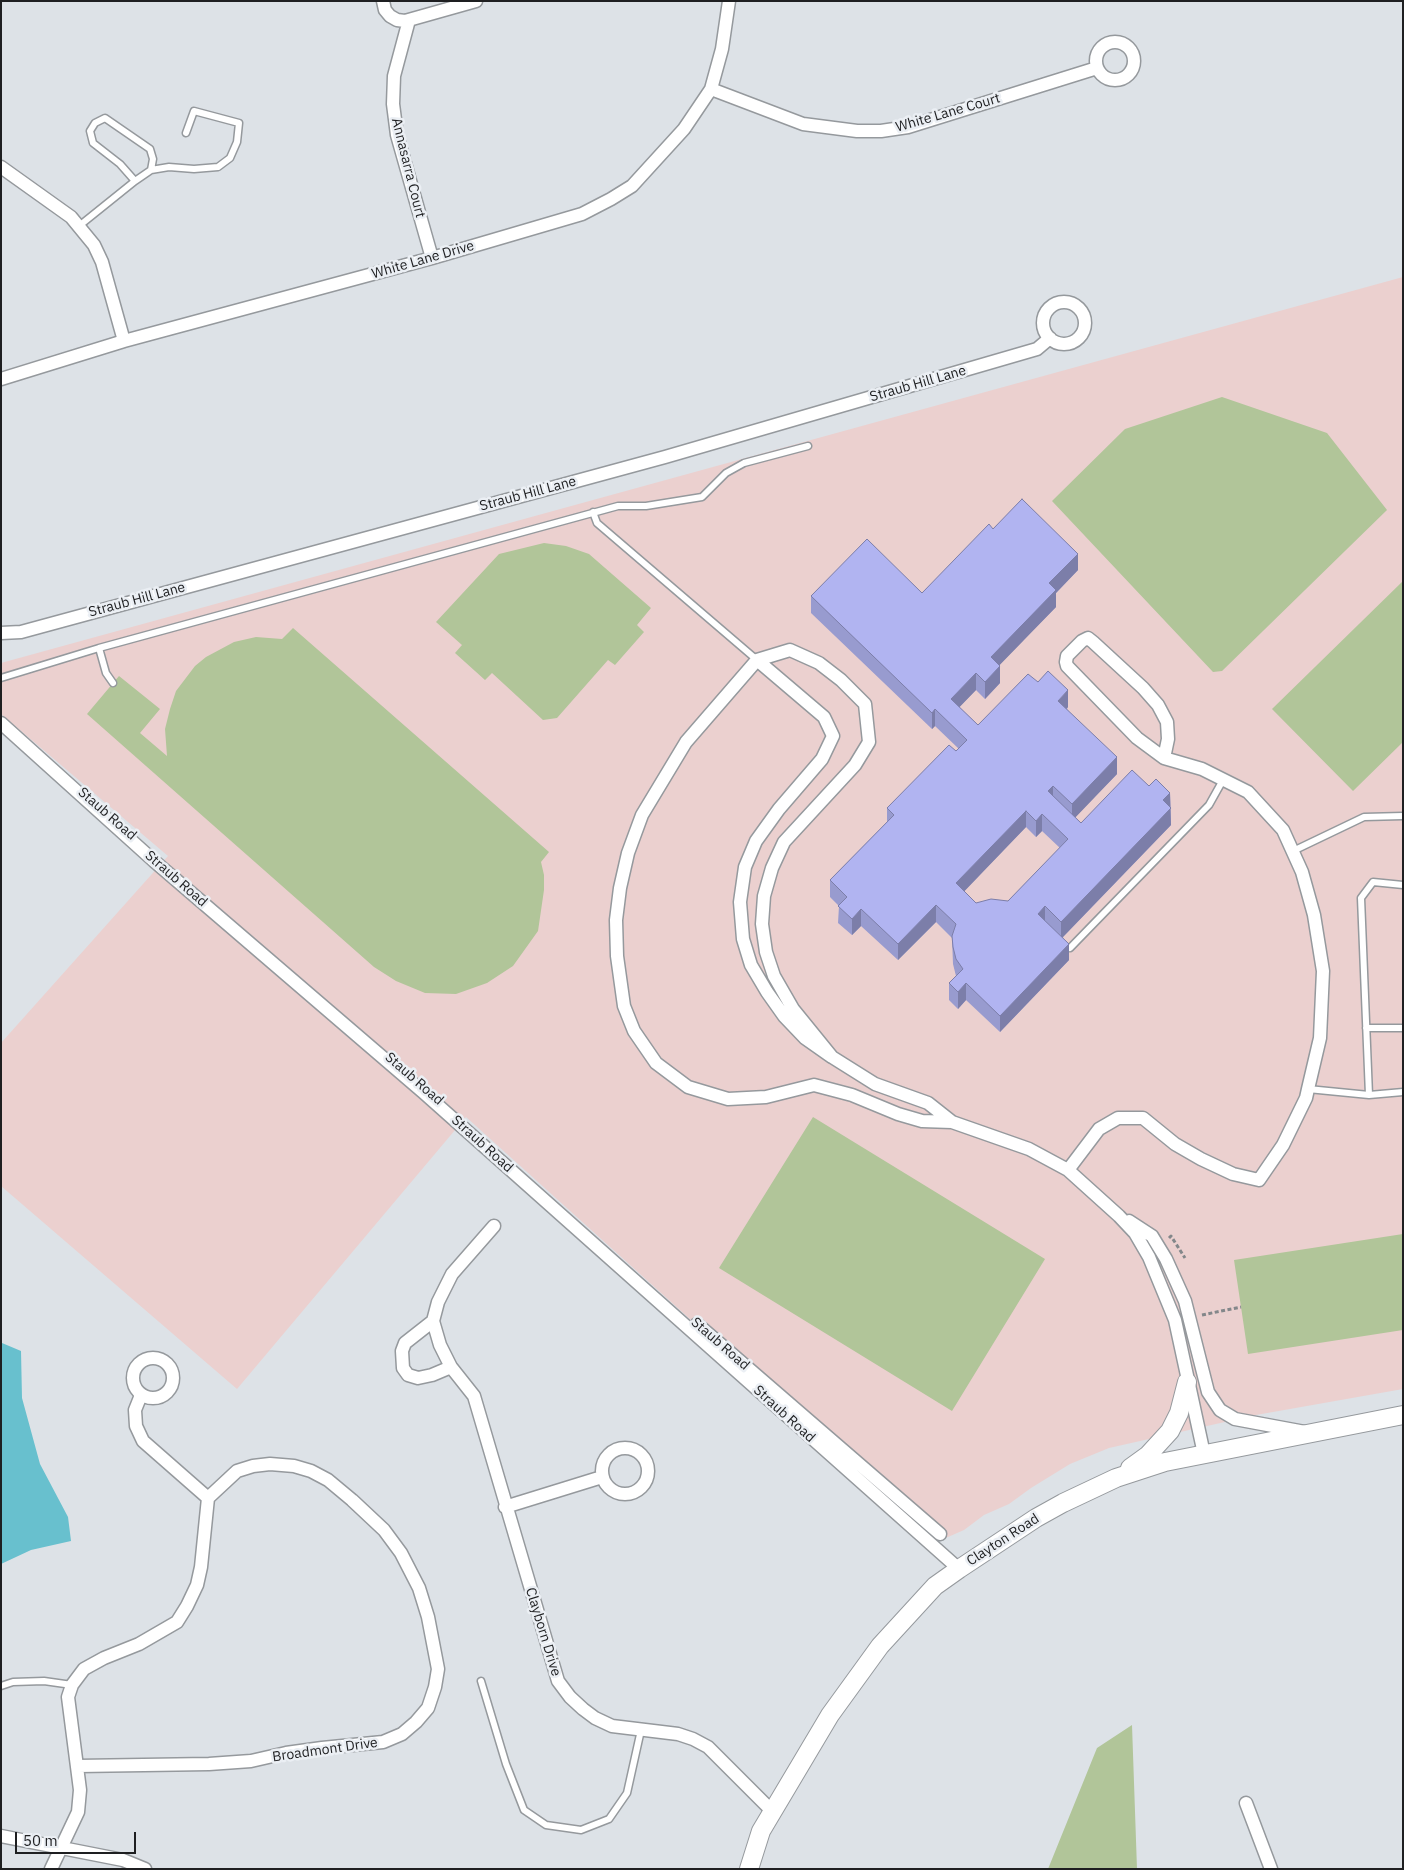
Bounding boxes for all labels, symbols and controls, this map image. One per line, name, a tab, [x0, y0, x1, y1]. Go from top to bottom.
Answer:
street label: White Lane Court	[894, 90, 1002, 136]
street label: Annasarra Court	[387, 116, 429, 220]
street label: White Lane Drive	[370, 237, 476, 283]
street label: Straub Hill Lane	[868, 362, 968, 406]
street label: Straub Hill Lane	[478, 473, 578, 515]
street label: Straub Hill Lane	[87, 579, 187, 621]
street label: Staub Road	[74, 784, 140, 844]
street label: Straub Road	[141, 847, 211, 911]
street label: Staub Road	[381, 1049, 447, 1109]
street label: Straub Road	[448, 1112, 516, 1176]
street label: Staub Road	[687, 1314, 753, 1374]
street label: Straub Road	[750, 1382, 818, 1446]
street label: Clayton Road	[964, 1510, 1042, 1570]
street label: Clayborn Drive	[522, 1586, 564, 1678]
street label: Broadmont Drive	[271, 1734, 379, 1766]
scale bar	[18, 1822, 139, 1854]
text: 50 m	[23, 1831, 58, 1850]

